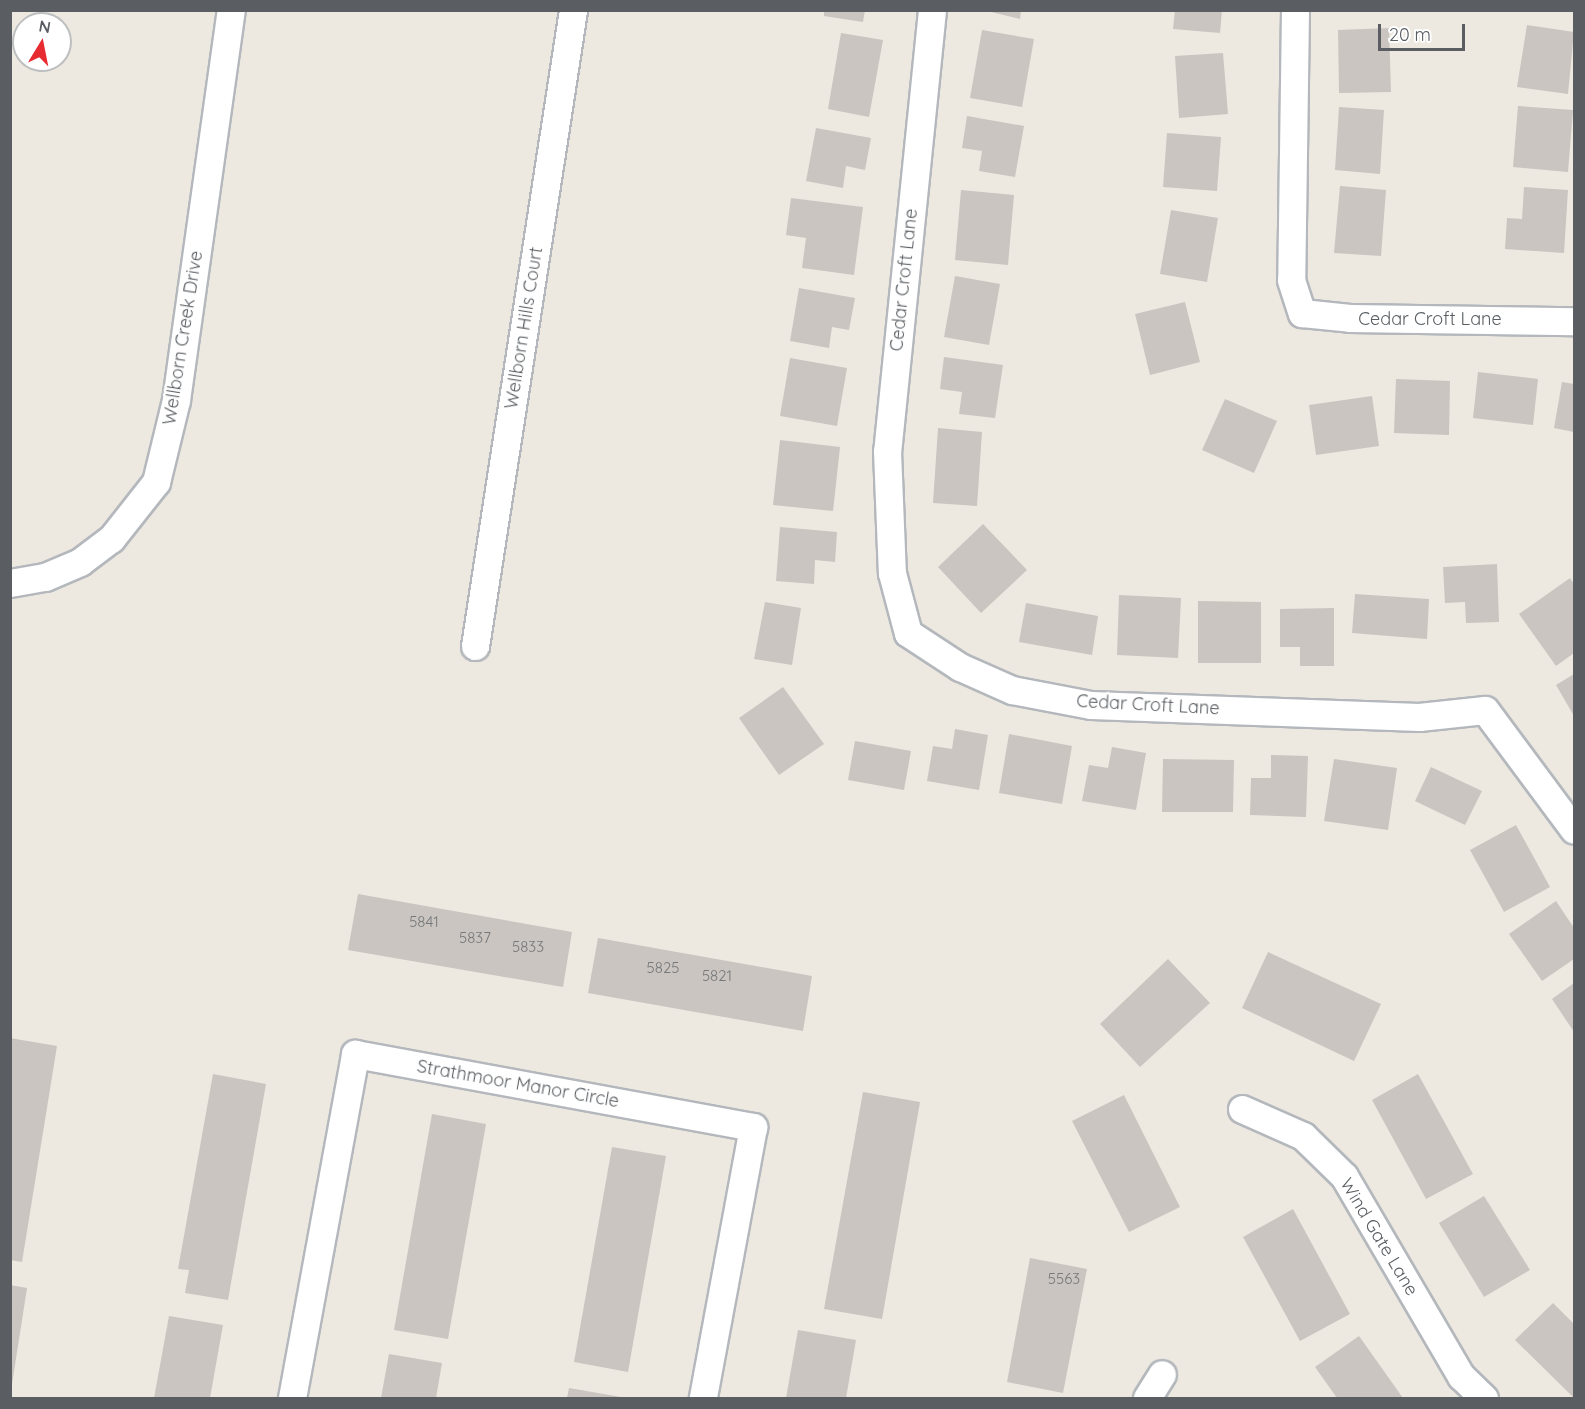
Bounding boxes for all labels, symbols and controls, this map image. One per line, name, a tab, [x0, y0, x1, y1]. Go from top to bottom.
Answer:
north arrow	[12, 12, 72, 72]
scale bar	[1381, 12, 1468, 50]
text: N	[37, 15, 52, 37]
text: 20 m	[1389, 23, 1431, 46]
street label: Cedar Croft Lane	[886, 208, 922, 352]
street label: Wellborn Hills Court	[501, 245, 547, 411]
street label: Wellborn Creek Drive	[159, 249, 207, 427]
street label: Cedar Croft Lane	[1358, 308, 1502, 330]
street label: Cedar Croft Lane	[1076, 690, 1220, 720]
house number: 5841	[409, 913, 439, 931]
house number: 5837	[459, 929, 491, 947]
house number: 5833	[512, 938, 544, 956]
house number: 5825	[647, 959, 679, 977]
house number: 5821	[702, 967, 732, 985]
street label: Strathmoor Manor Circle	[415, 1056, 621, 1112]
street label: Wind Gate Lane	[1335, 1174, 1423, 1300]
house number: 5563	[1048, 1270, 1080, 1288]

